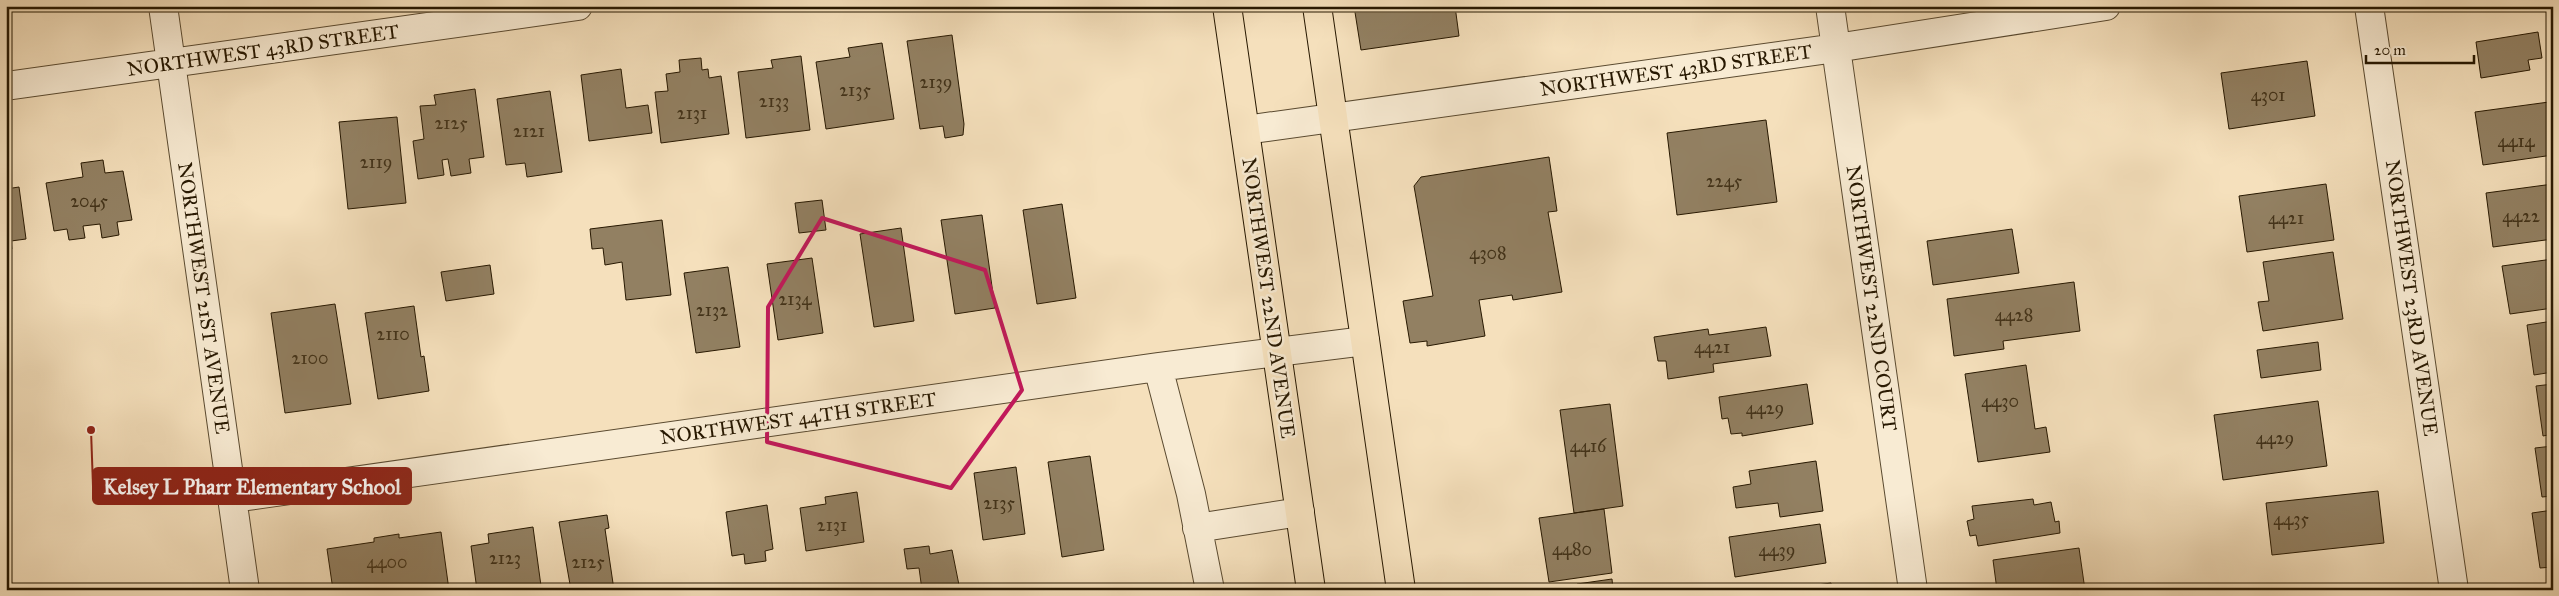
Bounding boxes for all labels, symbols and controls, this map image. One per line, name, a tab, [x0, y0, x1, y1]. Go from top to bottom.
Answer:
street label: NORTHWEST 43RD STREET	[125, 19, 401, 81]
scale bar	[2366, 32, 2474, 64]
street label: NORTHWEST 43RD STREET	[1538, 39, 1814, 101]
text: 20 m	[2374, 41, 2406, 59]
house number: 2139	[920, 71, 952, 93]
house number: 2135	[839, 79, 871, 101]
house number: 4301	[2251, 84, 2285, 106]
house number: 2133	[759, 90, 789, 112]
house number: 2131	[677, 102, 707, 124]
house number: 2125	[434, 112, 468, 134]
house number: 2121	[513, 120, 545, 142]
house number: 4414	[2497, 130, 2536, 152]
house number: 2119	[360, 151, 392, 173]
street label: NORTHWEST 22ND AVENUE	[1237, 156, 1301, 440]
street label: NORTHWEST 23RD AVENUE	[2381, 158, 2443, 438]
street label: NORTHWEST 21ST AVENUE	[173, 161, 235, 435]
street label: NORTHWEST 22ND COURT	[1841, 164, 1903, 433]
house number: 2245	[1706, 170, 1743, 192]
house number: 2045	[70, 190, 109, 212]
house number: 4422	[2502, 205, 2540, 227]
house number: 4421	[2268, 207, 2304, 229]
house number: 4308	[1469, 242, 1507, 264]
house number: 2134	[778, 288, 813, 310]
house number: 2132	[696, 299, 728, 321]
house number: 4428	[1995, 304, 2033, 326]
house number: 2110	[376, 323, 410, 345]
house number: 4421	[1694, 336, 1730, 358]
house number: 2100	[292, 347, 328, 369]
street label: NORTHWEST 44TH STREET	[658, 387, 938, 449]
house number: 4430	[1981, 390, 2019, 412]
house number: 4429	[1746, 397, 1784, 419]
house number: 4429	[2256, 427, 2294, 449]
house number: 4416	[1570, 435, 1607, 457]
callout: Kelsey L Pharr Elementary School	[93, 468, 411, 504]
text: Kelsey L Pharr Elementary School	[103, 474, 402, 500]
house number: 2135	[983, 492, 1015, 514]
house number: 4435	[2273, 508, 2309, 530]
house number: 2131	[817, 514, 847, 536]
house number: 4480	[1552, 538, 1592, 560]
house number: 4439	[1759, 539, 1795, 561]
house number: 2123	[489, 547, 521, 569]
house number: 4400	[366, 551, 408, 573]
house number: 2125	[571, 551, 605, 573]

